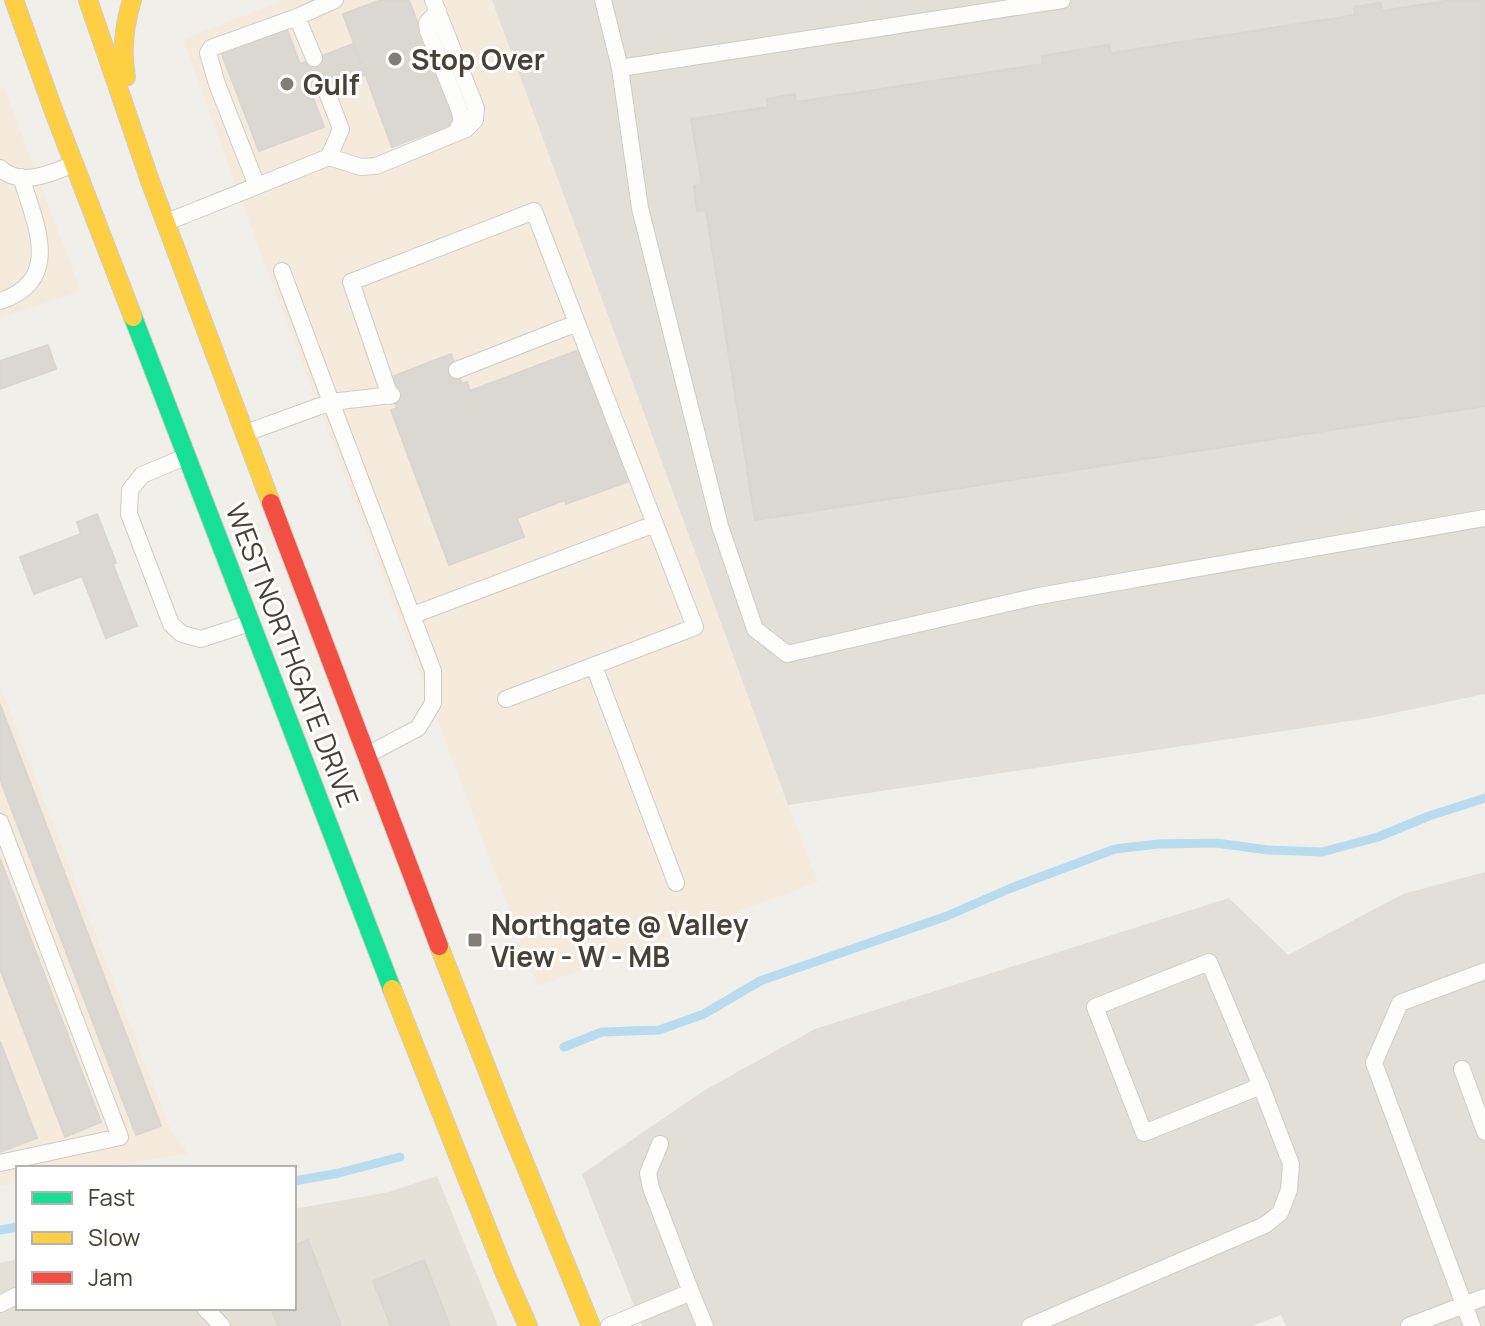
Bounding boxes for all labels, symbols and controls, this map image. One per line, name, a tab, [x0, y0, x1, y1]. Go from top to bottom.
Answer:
place label: Stop Over	[411, 40, 545, 78]
marker: Stop Over	[386, 50, 404, 68]
place label: Gulf	[303, 65, 360, 103]
marker: Gulf	[278, 75, 296, 93]
street label: WEST NORTHGATE DRIVE	[217, 498, 369, 812]
place label: Northgate @ Valley View - W - MB	[491, 905, 749, 975]
marker: Northgate @ Valley View - W - MB	[466, 931, 484, 949]
legend	[16, 1166, 296, 1310]
text: Fast	[88, 1180, 135, 1213]
text: Slow	[88, 1220, 141, 1253]
text: Jam	[88, 1260, 133, 1293]

